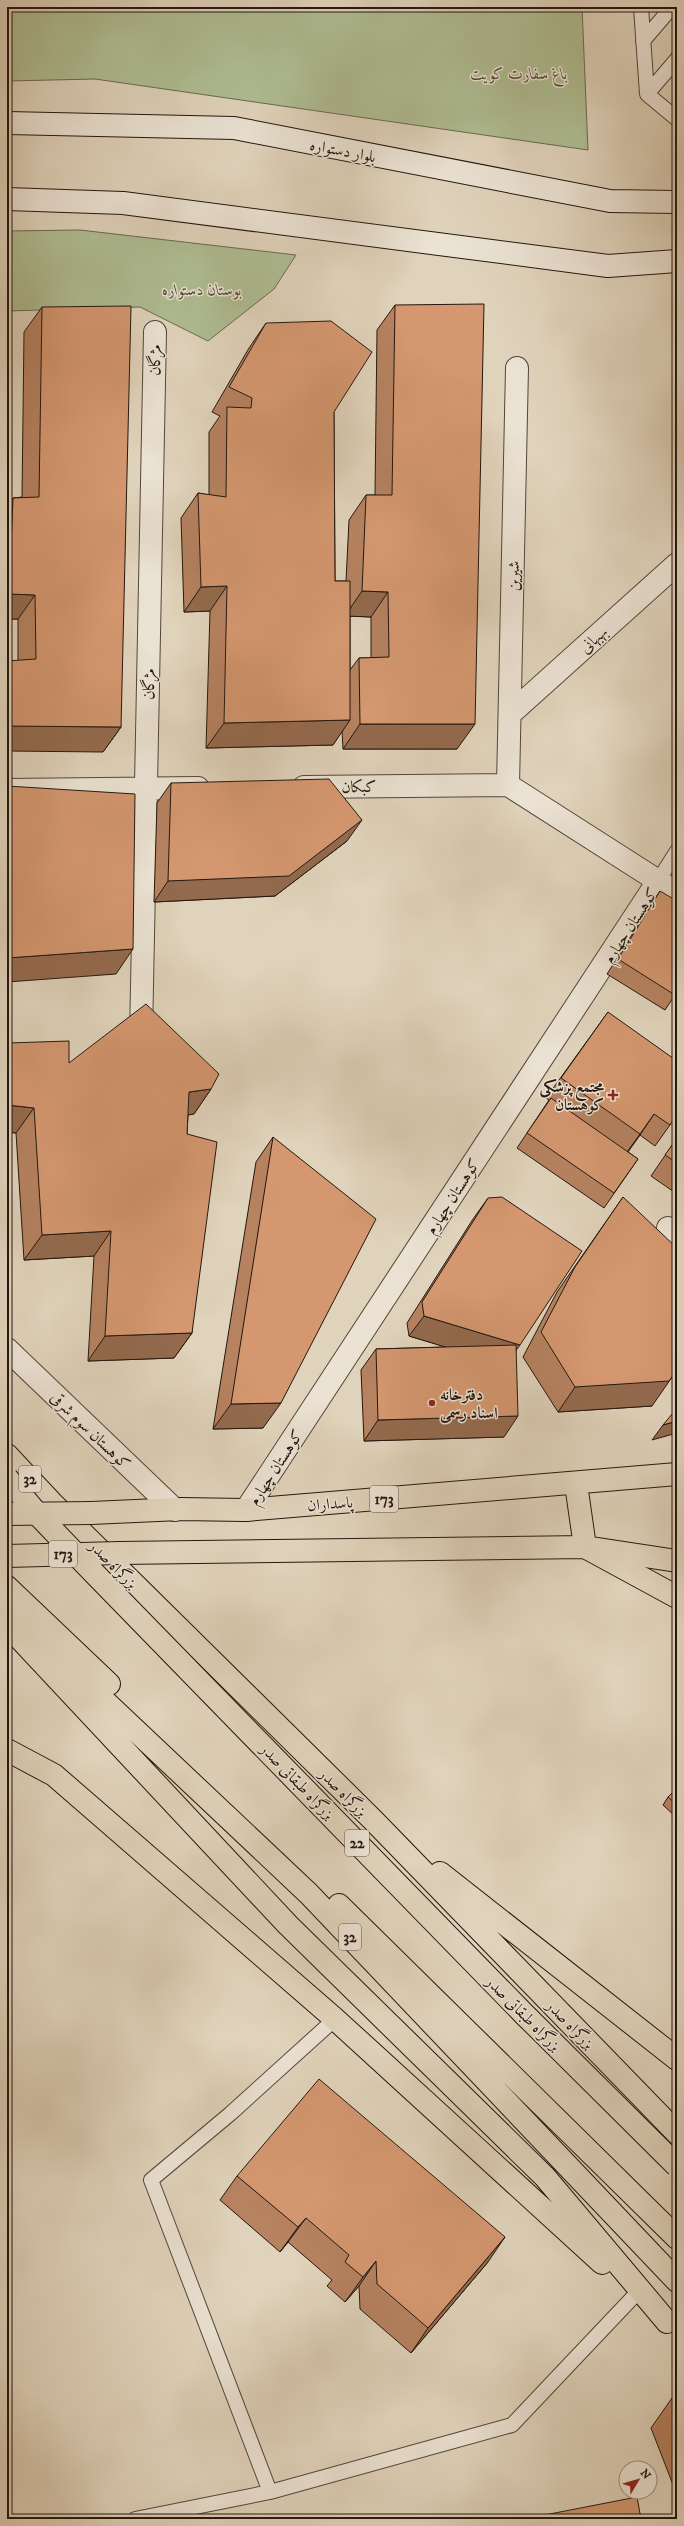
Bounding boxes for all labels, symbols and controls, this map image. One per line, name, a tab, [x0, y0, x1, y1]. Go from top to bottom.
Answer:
park label: باغ سفارت کویت	[471, 64, 567, 87]
street label: بلوار دستواره	[308, 135, 378, 167]
park label: بوستان دستواره	[162, 280, 242, 300]
street label: مژگان	[145, 344, 166, 376]
street label: شیرین	[504, 561, 524, 591]
street label: بهبهانی	[575, 622, 612, 658]
street label: مژگان	[139, 668, 160, 700]
street label: کبکان	[341, 777, 377, 797]
street label: کوهستان چهارم	[599, 884, 666, 969]
place label: مجتمع پزشکی کوهستان	[540, 1077, 604, 1115]
marker: مجتمع پزشکی کوهستان	[607, 1089, 619, 1101]
street label: کوهستان چهارم	[421, 1155, 488, 1240]
place label: دفترخانه اسناد رسمی	[440, 1385, 498, 1423]
street label: کوهستان سوم شرقی	[43, 1388, 135, 1477]
marker: دفترخانه اسناد رسمی	[427, 1398, 437, 1408]
street label: کوهستان چهارم	[244, 1426, 311, 1511]
road number: 32	[19, 1466, 41, 1492]
road number: 173	[370, 1486, 398, 1512]
street label: پاسداران	[307, 1492, 355, 1517]
street label: بزرگراه صدر	[83, 1534, 143, 1593]
road number: 173	[49, 1541, 77, 1567]
street label: بزرگراه طبقاتی صدر	[254, 1737, 340, 1824]
street label: بزرگراه صدر	[313, 1762, 373, 1821]
road number: 22	[345, 1830, 369, 1856]
road number: 32	[339, 1924, 361, 1950]
street label: بزرگراه طبقاتی صدر	[480, 1970, 566, 2056]
street label: بزرگراه صدر	[541, 1994, 599, 2054]
north arrow	[618, 2460, 658, 2500]
text: N	[637, 2467, 653, 2482]

